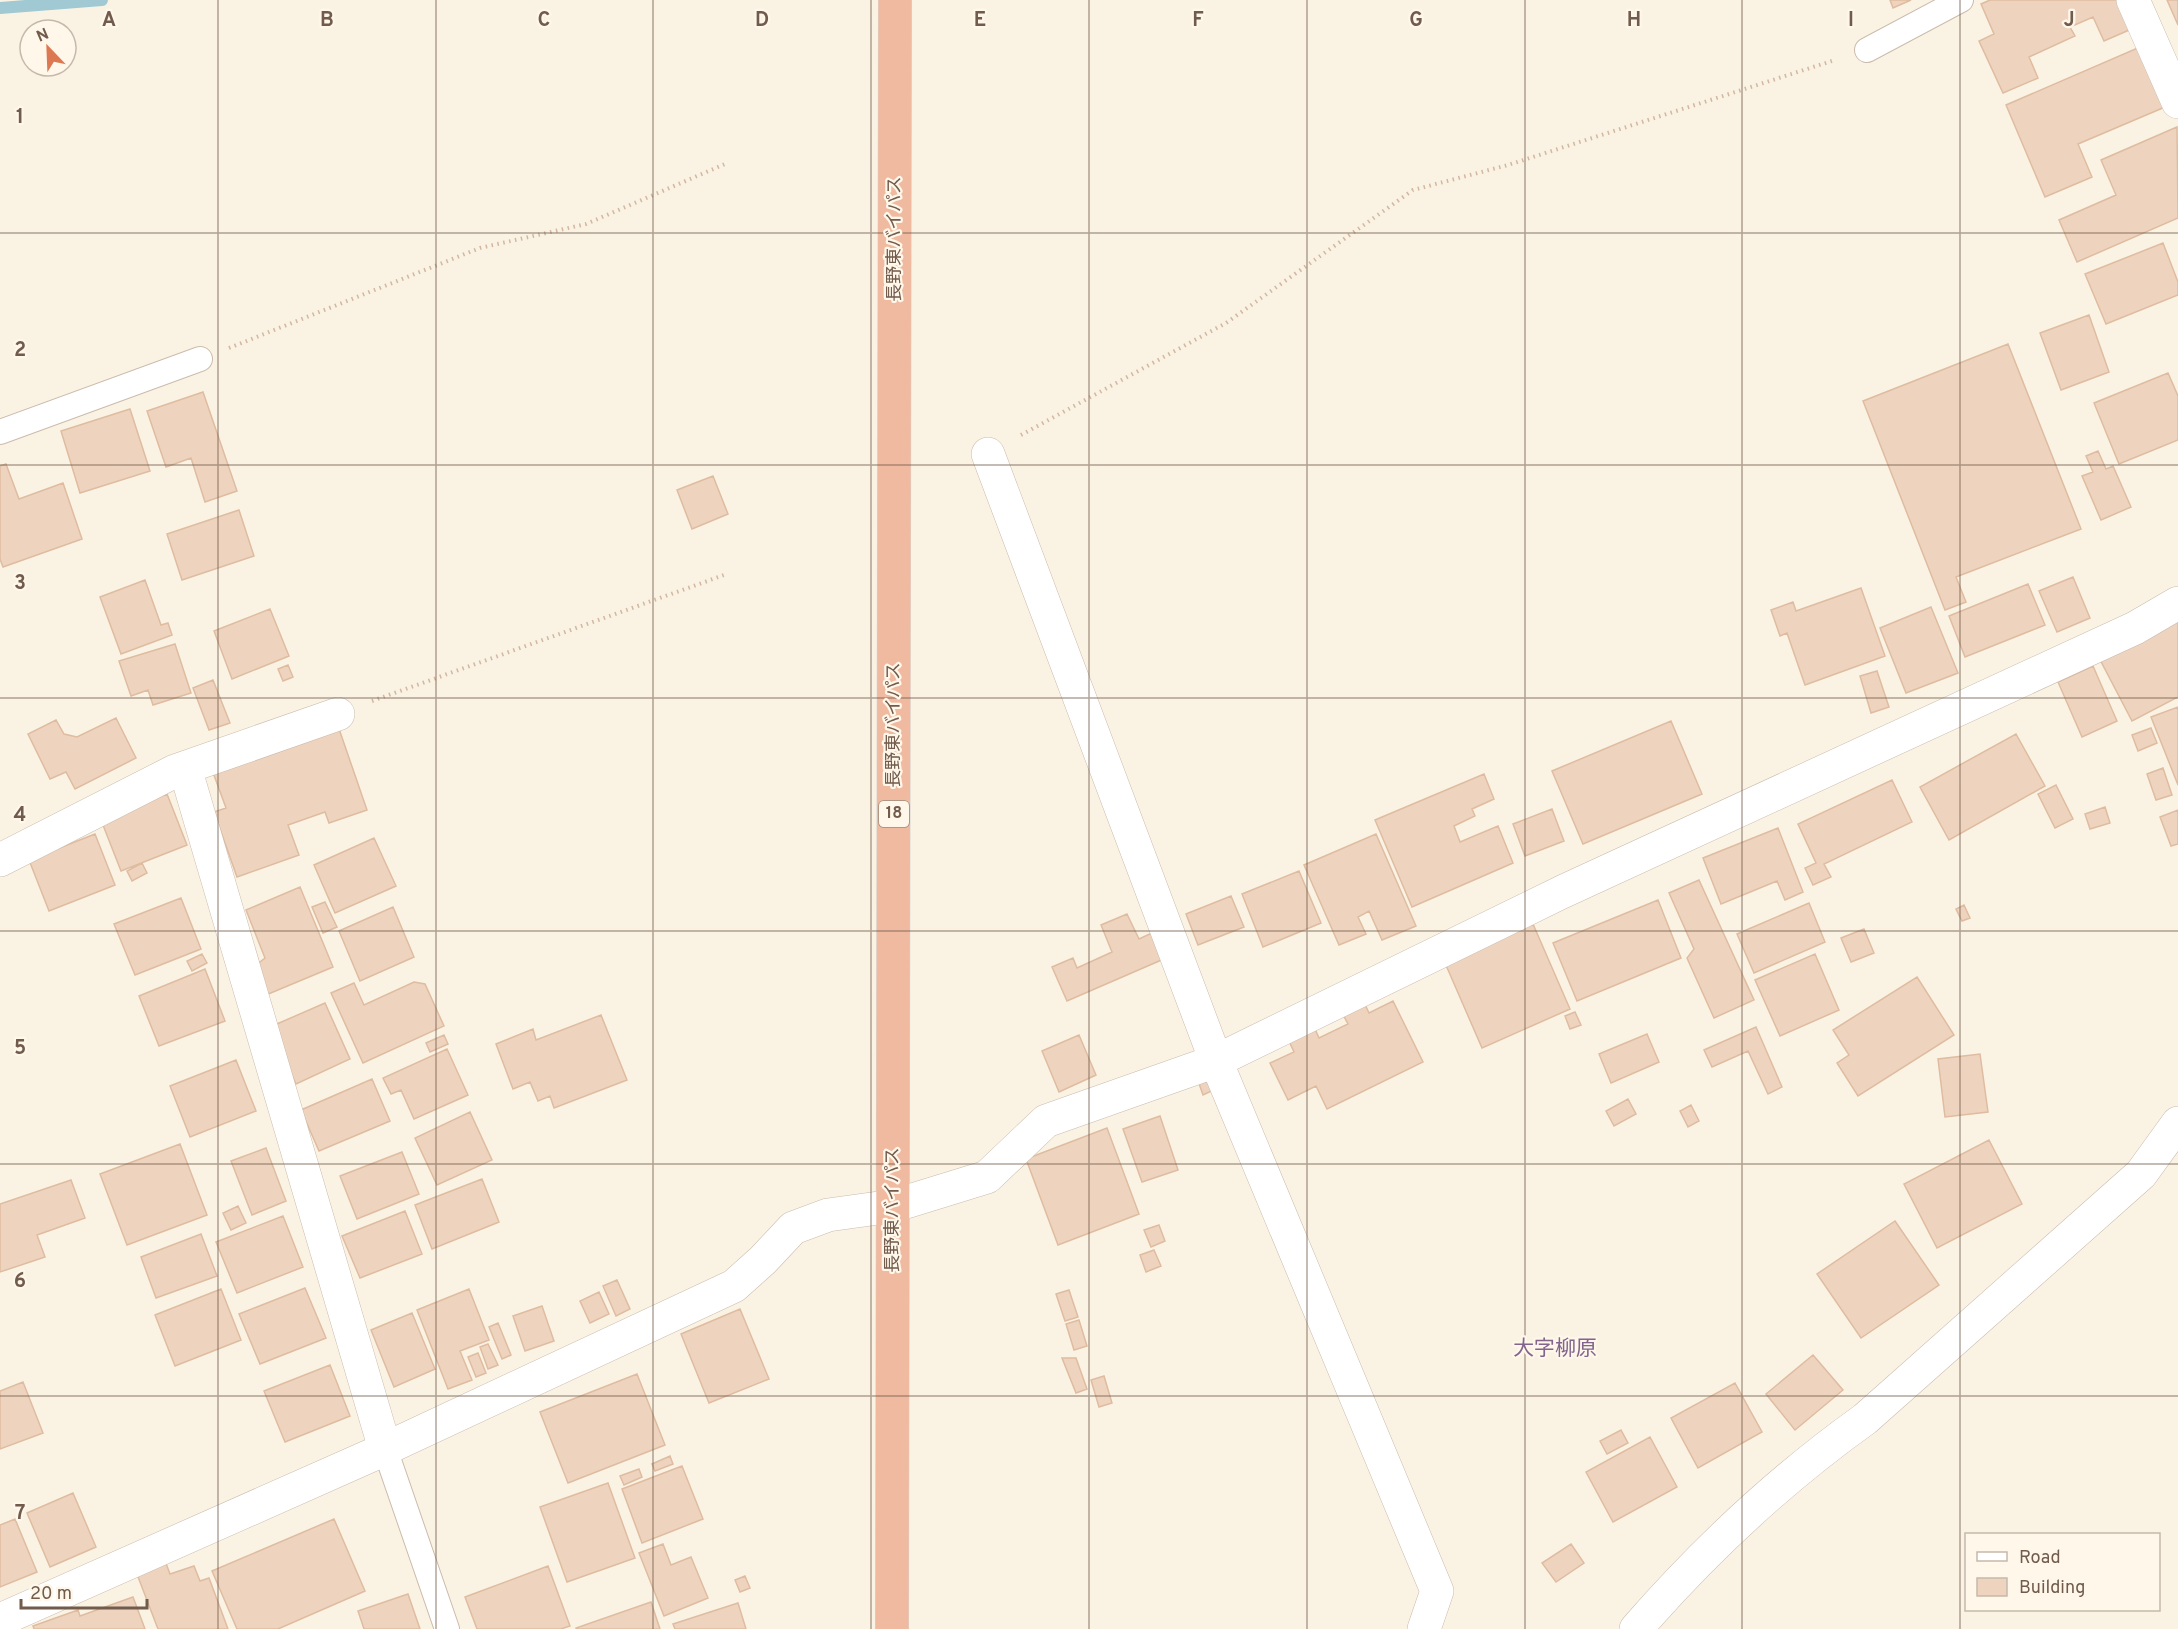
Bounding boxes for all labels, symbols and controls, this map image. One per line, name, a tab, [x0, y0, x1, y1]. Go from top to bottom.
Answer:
text: A	[102, 8, 116, 34]
text: B	[320, 8, 334, 34]
text: C	[538, 8, 550, 34]
text: D	[755, 8, 769, 34]
text: E	[974, 8, 986, 34]
text: F	[1192, 8, 1204, 34]
text: G	[1409, 8, 1423, 34]
text: H	[1627, 8, 1641, 34]
text: I	[1848, 8, 1854, 34]
text: J	[2063, 8, 2075, 34]
north arrow	[18, 18, 78, 78]
text: N	[34, 25, 52, 47]
text: 1	[16, 105, 24, 131]
street label: 長野東バイパス	[884, 176, 907, 302]
text: 2	[14, 338, 26, 364]
text: 3	[14, 571, 26, 597]
street label: 長野東バイパス	[883, 662, 906, 788]
road number: 18	[879, 801, 909, 827]
text: 4	[14, 803, 26, 829]
text: 5	[14, 1036, 26, 1062]
street label: 長野東バイパス	[882, 1147, 905, 1273]
text: 6	[14, 1269, 26, 1295]
district label: 大字柳原	[1513, 1336, 1597, 1363]
text: 7	[15, 1501, 25, 1527]
legend	[1965, 1533, 2160, 1611]
text: Road	[2019, 1547, 2061, 1570]
scale bar	[21, 1572, 147, 1610]
text: Building	[2019, 1577, 2085, 1600]
text: 20 m	[30, 1583, 72, 1606]

